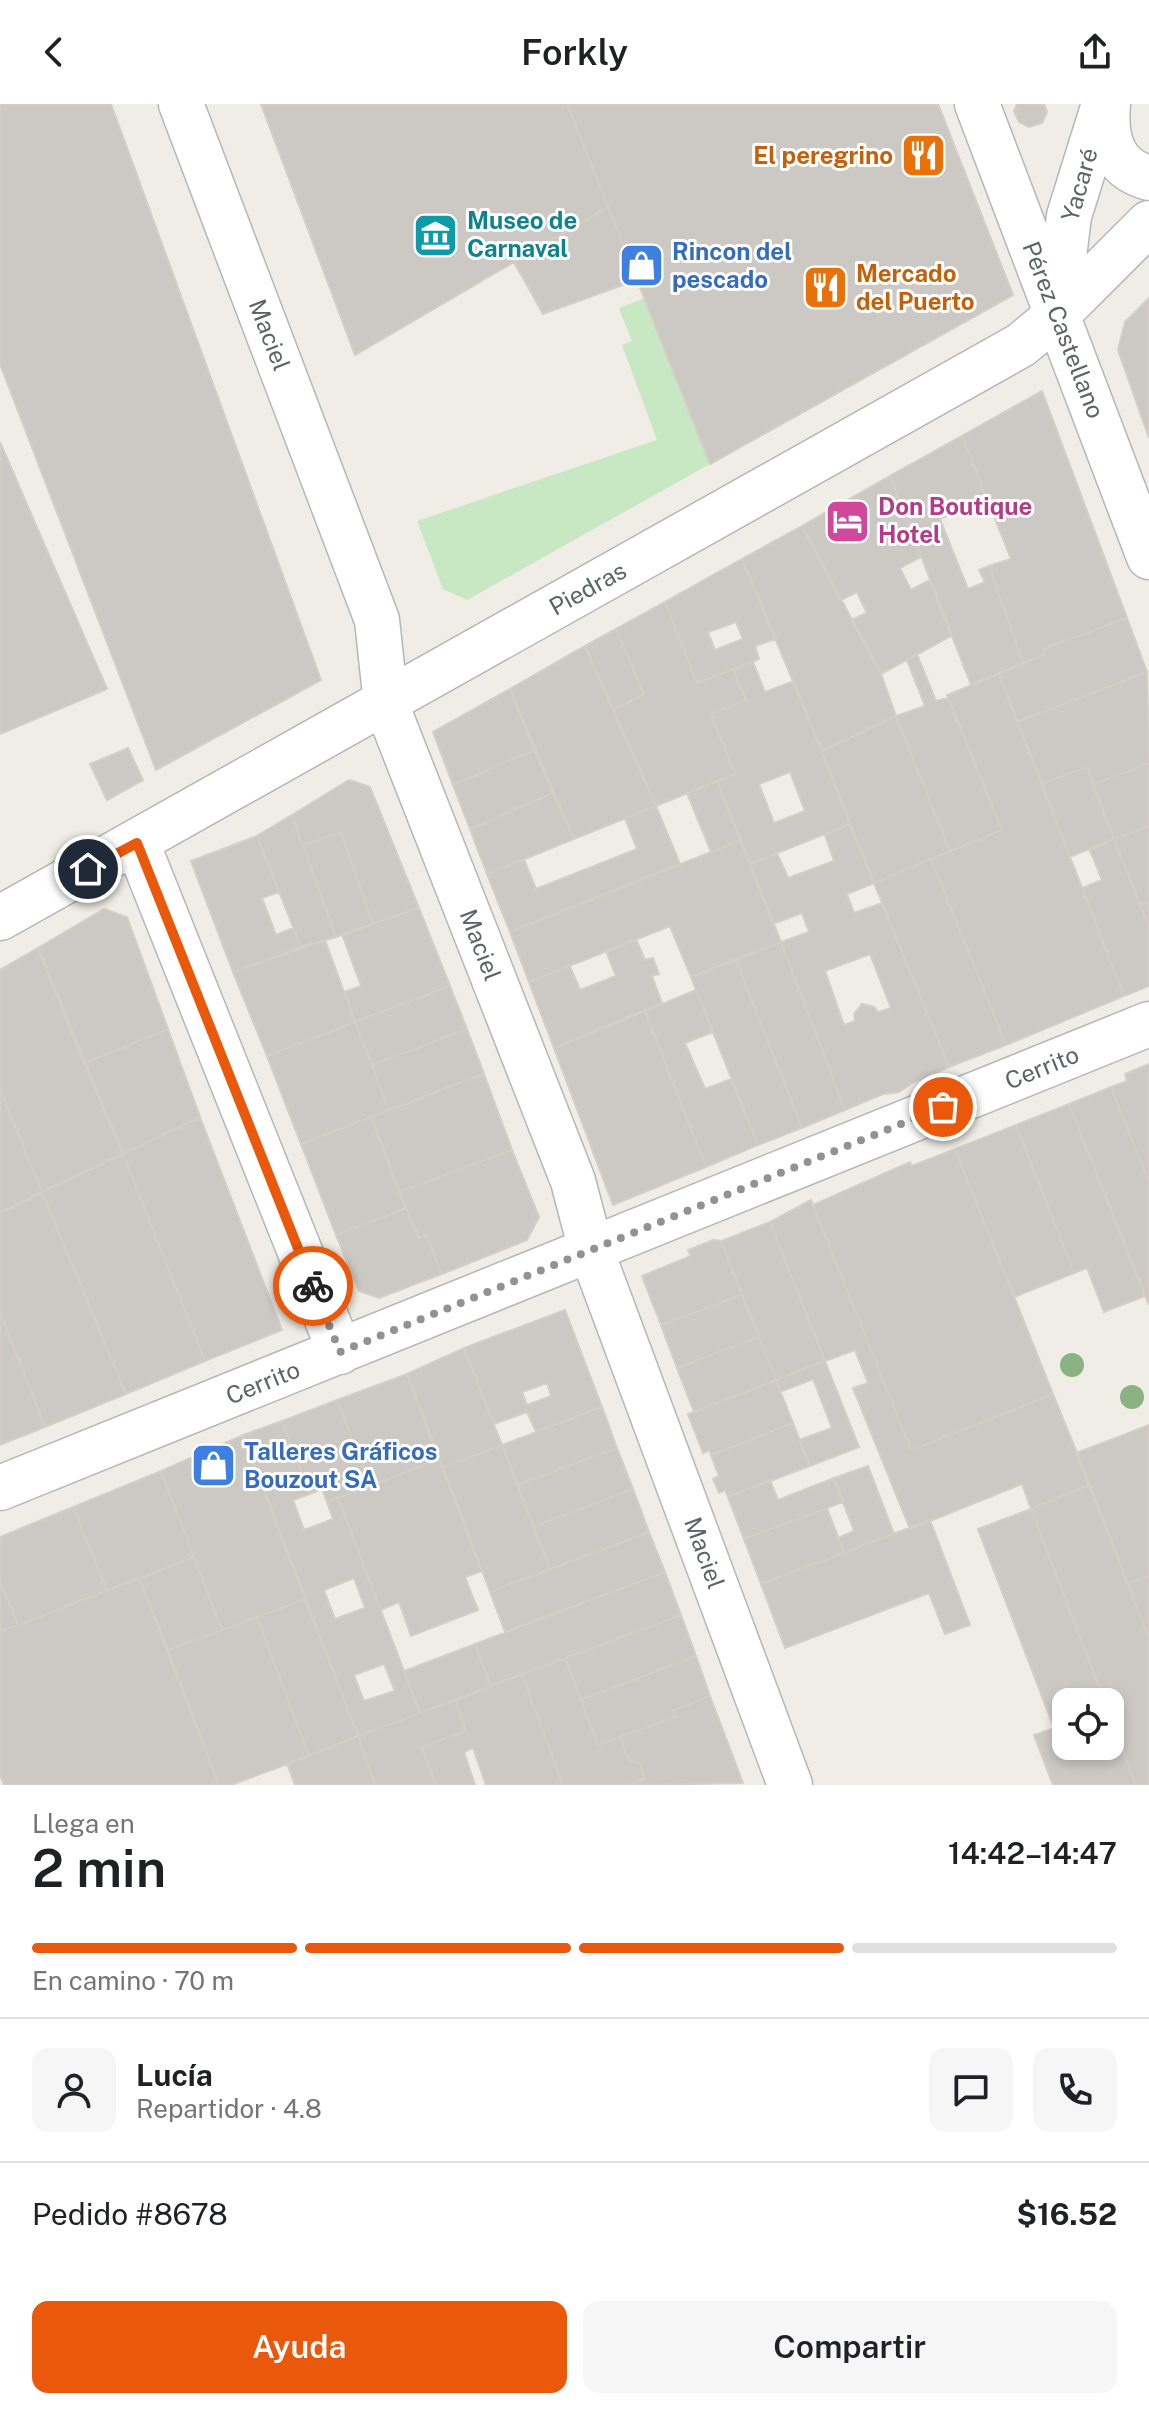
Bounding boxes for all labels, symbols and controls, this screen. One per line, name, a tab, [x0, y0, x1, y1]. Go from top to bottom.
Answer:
icon: back	[32, 30, 76, 74]
icon: share	[1073, 30, 1117, 74]
text: Forkly	[521, 31, 628, 73]
restaurant icon: El peregrino	[900, 132, 948, 180]
place label: El peregrino	[753, 141, 893, 169]
street label: Yacaré	[1055, 145, 1103, 225]
place label: Museo de Carnaval	[467, 206, 577, 262]
museum icon: Museo de Carnaval	[412, 211, 460, 259]
place label: Rincon del pescado	[672, 237, 792, 293]
street label: Pérez Castellano	[1017, 237, 1111, 422]
shop icon: Rincon del pescado	[617, 242, 665, 290]
place label: Mercado del Puerto	[856, 259, 975, 315]
restaurant icon: Mercado del Puerto	[801, 264, 849, 312]
street label: Maciel	[244, 295, 296, 374]
place label: Don Boutique Hotel	[878, 492, 1032, 548]
hotel icon: Don Boutique Hotel	[823, 497, 871, 545]
street label: Piedras	[544, 556, 631, 621]
pin	[54, 835, 122, 903]
icon: home	[66, 847, 110, 891]
street label: Maciel	[455, 905, 507, 984]
street label: Cerrito	[1001, 1040, 1083, 1095]
pin	[909, 1073, 977, 1141]
icon: bag	[921, 1085, 965, 1129]
courier	[273, 1246, 353, 1326]
icon: bike	[291, 1264, 335, 1308]
street label: Cerrito	[222, 1355, 304, 1410]
place label: Talleres Gráficos Bouzout SA	[244, 1437, 437, 1493]
shop icon: Talleres Gráficos Bouzout SA	[189, 1442, 237, 1490]
street label: Maciel	[679, 1513, 731, 1592]
map controls	[1052, 1688, 1124, 1760]
button: locate	[1052, 1688, 1124, 1760]
text: Llega en	[32, 1808, 135, 1839]
text: 14:42–14:47	[948, 1835, 1117, 1871]
text: 2 min	[32, 1838, 166, 1899]
text: En camino · 70 m	[32, 1965, 234, 1996]
button: person	[32, 2048, 116, 2132]
button: chat	[929, 2048, 1013, 2132]
button: phone	[1033, 2048, 1117, 2132]
text: Lucía	[136, 2057, 213, 2093]
text: Repartidor · 4.8	[136, 2093, 322, 2124]
text: Pedido #8678	[32, 2196, 228, 2232]
text: $16.52	[1017, 2196, 1117, 2232]
button: Ayuda	[32, 2301, 567, 2393]
button: Compartir	[583, 2301, 1117, 2393]

